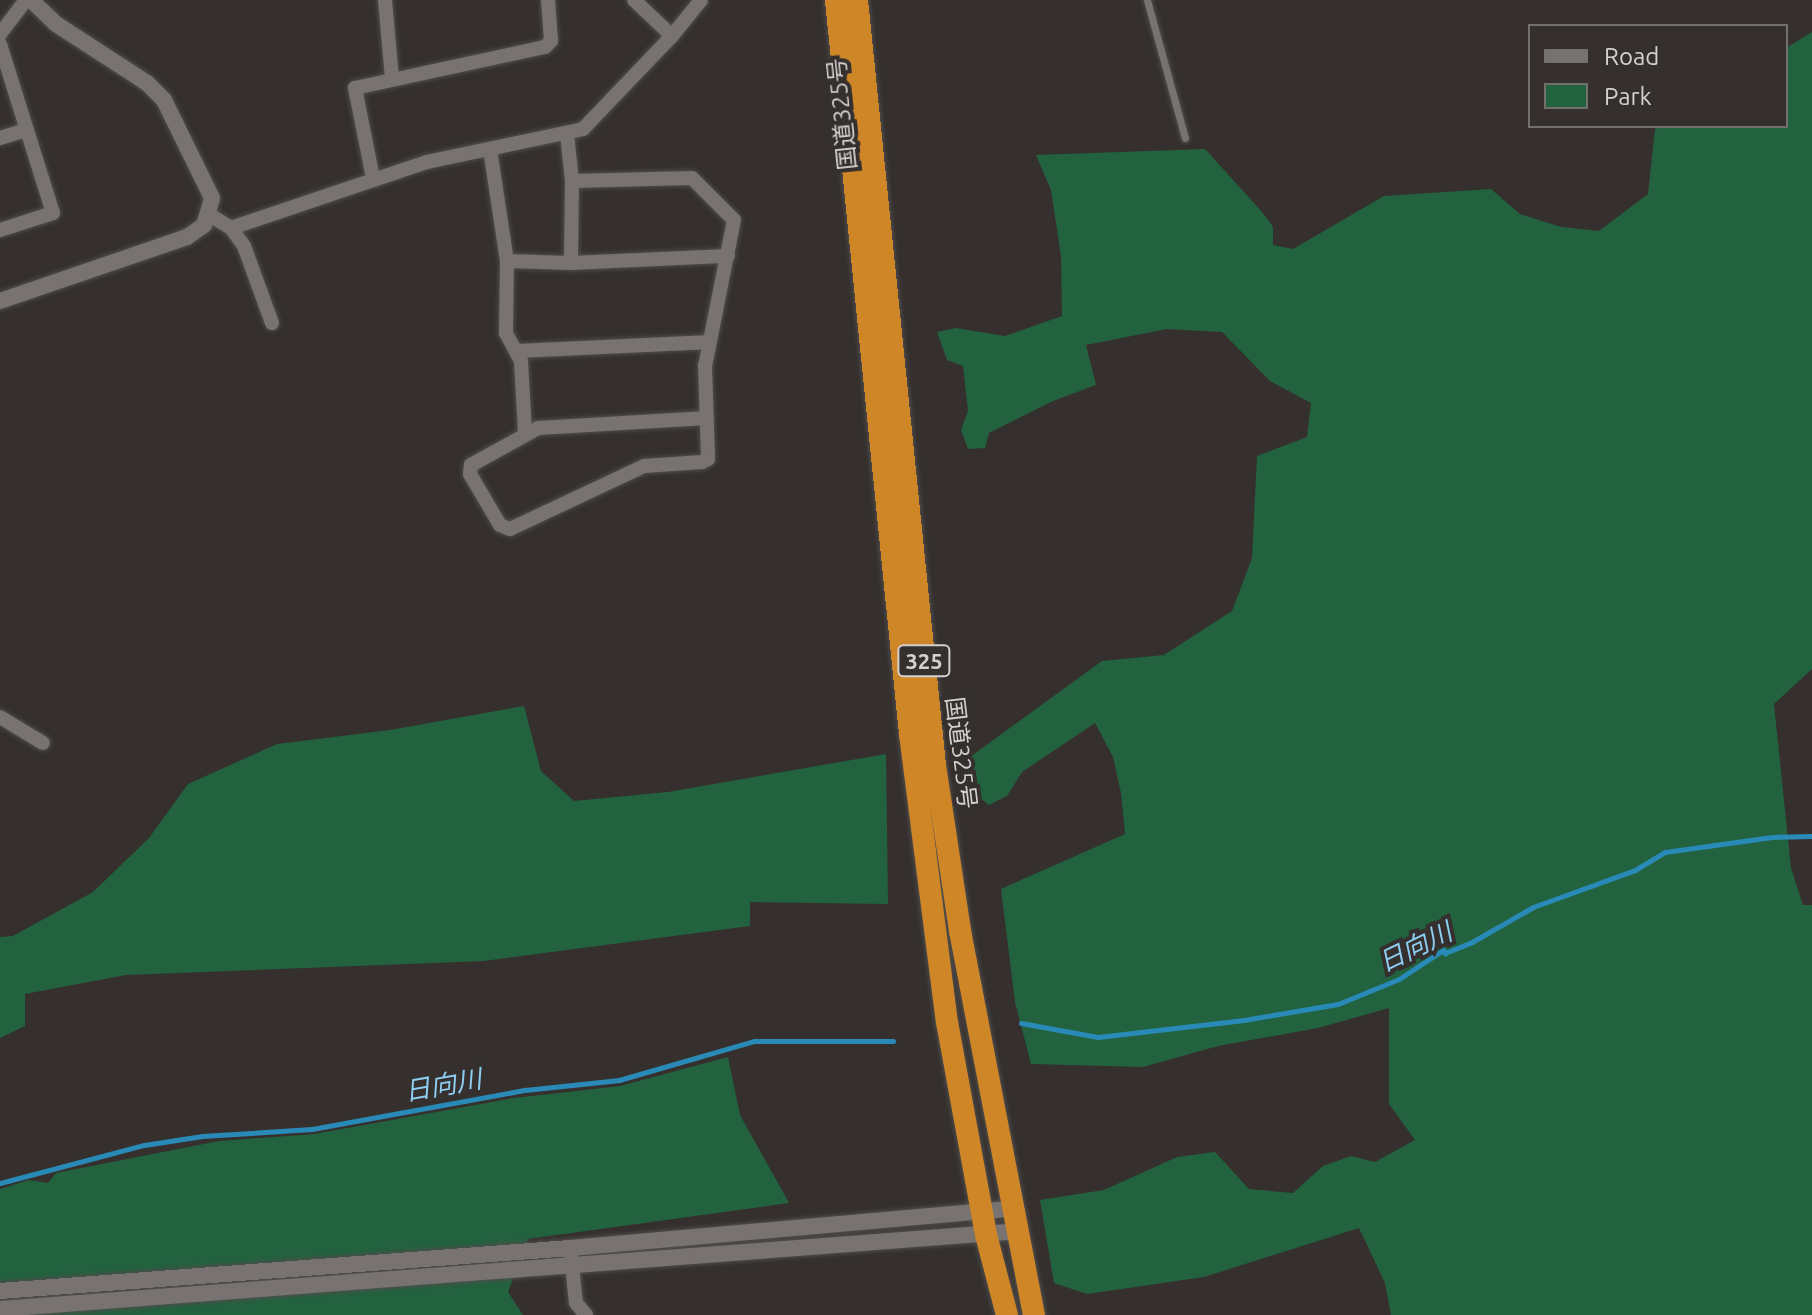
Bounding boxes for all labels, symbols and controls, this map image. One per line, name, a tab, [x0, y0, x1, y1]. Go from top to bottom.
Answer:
legend	[1528, 24, 1788, 128]
text: Road	[1604, 43, 1659, 70]
street label: 国道325号	[822, 56, 862, 172]
text: Park	[1604, 83, 1652, 110]
road number: 325	[896, 643, 952, 679]
street label: 国道325号	[940, 695, 982, 811]
water label: 日向川	[1373, 916, 1457, 978]
water label: 日向川	[402, 1063, 484, 1107]

